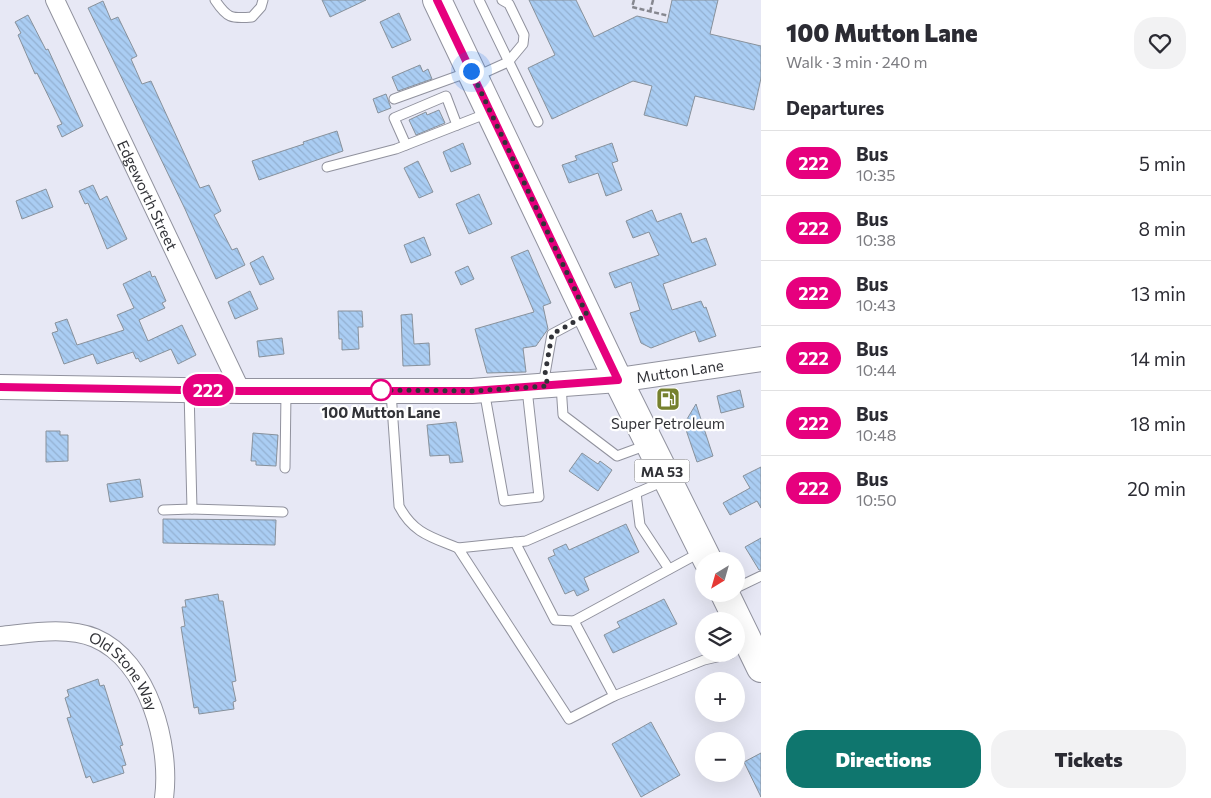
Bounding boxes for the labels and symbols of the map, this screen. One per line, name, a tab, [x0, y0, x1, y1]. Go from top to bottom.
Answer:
your location	[459, 59, 484, 84]
street label: Edgeworth Street	[114, 137, 182, 253]
street label: Mutton Lane	[635, 356, 725, 386]
line badge: 222	[179, 374, 237, 406]
marker: 100 Mutton Lane	[370, 379, 392, 401]
fuel station icon: Super Petroleum	[655, 386, 681, 412]
place label: 100 Mutton Lane	[322, 403, 441, 421]
place label: Super Petroleum	[611, 414, 725, 432]
road number: MA 53	[634, 460, 690, 482]
north arrow	[695, 552, 745, 602]
street label: Old Stone Way	[86, 628, 162, 713]

